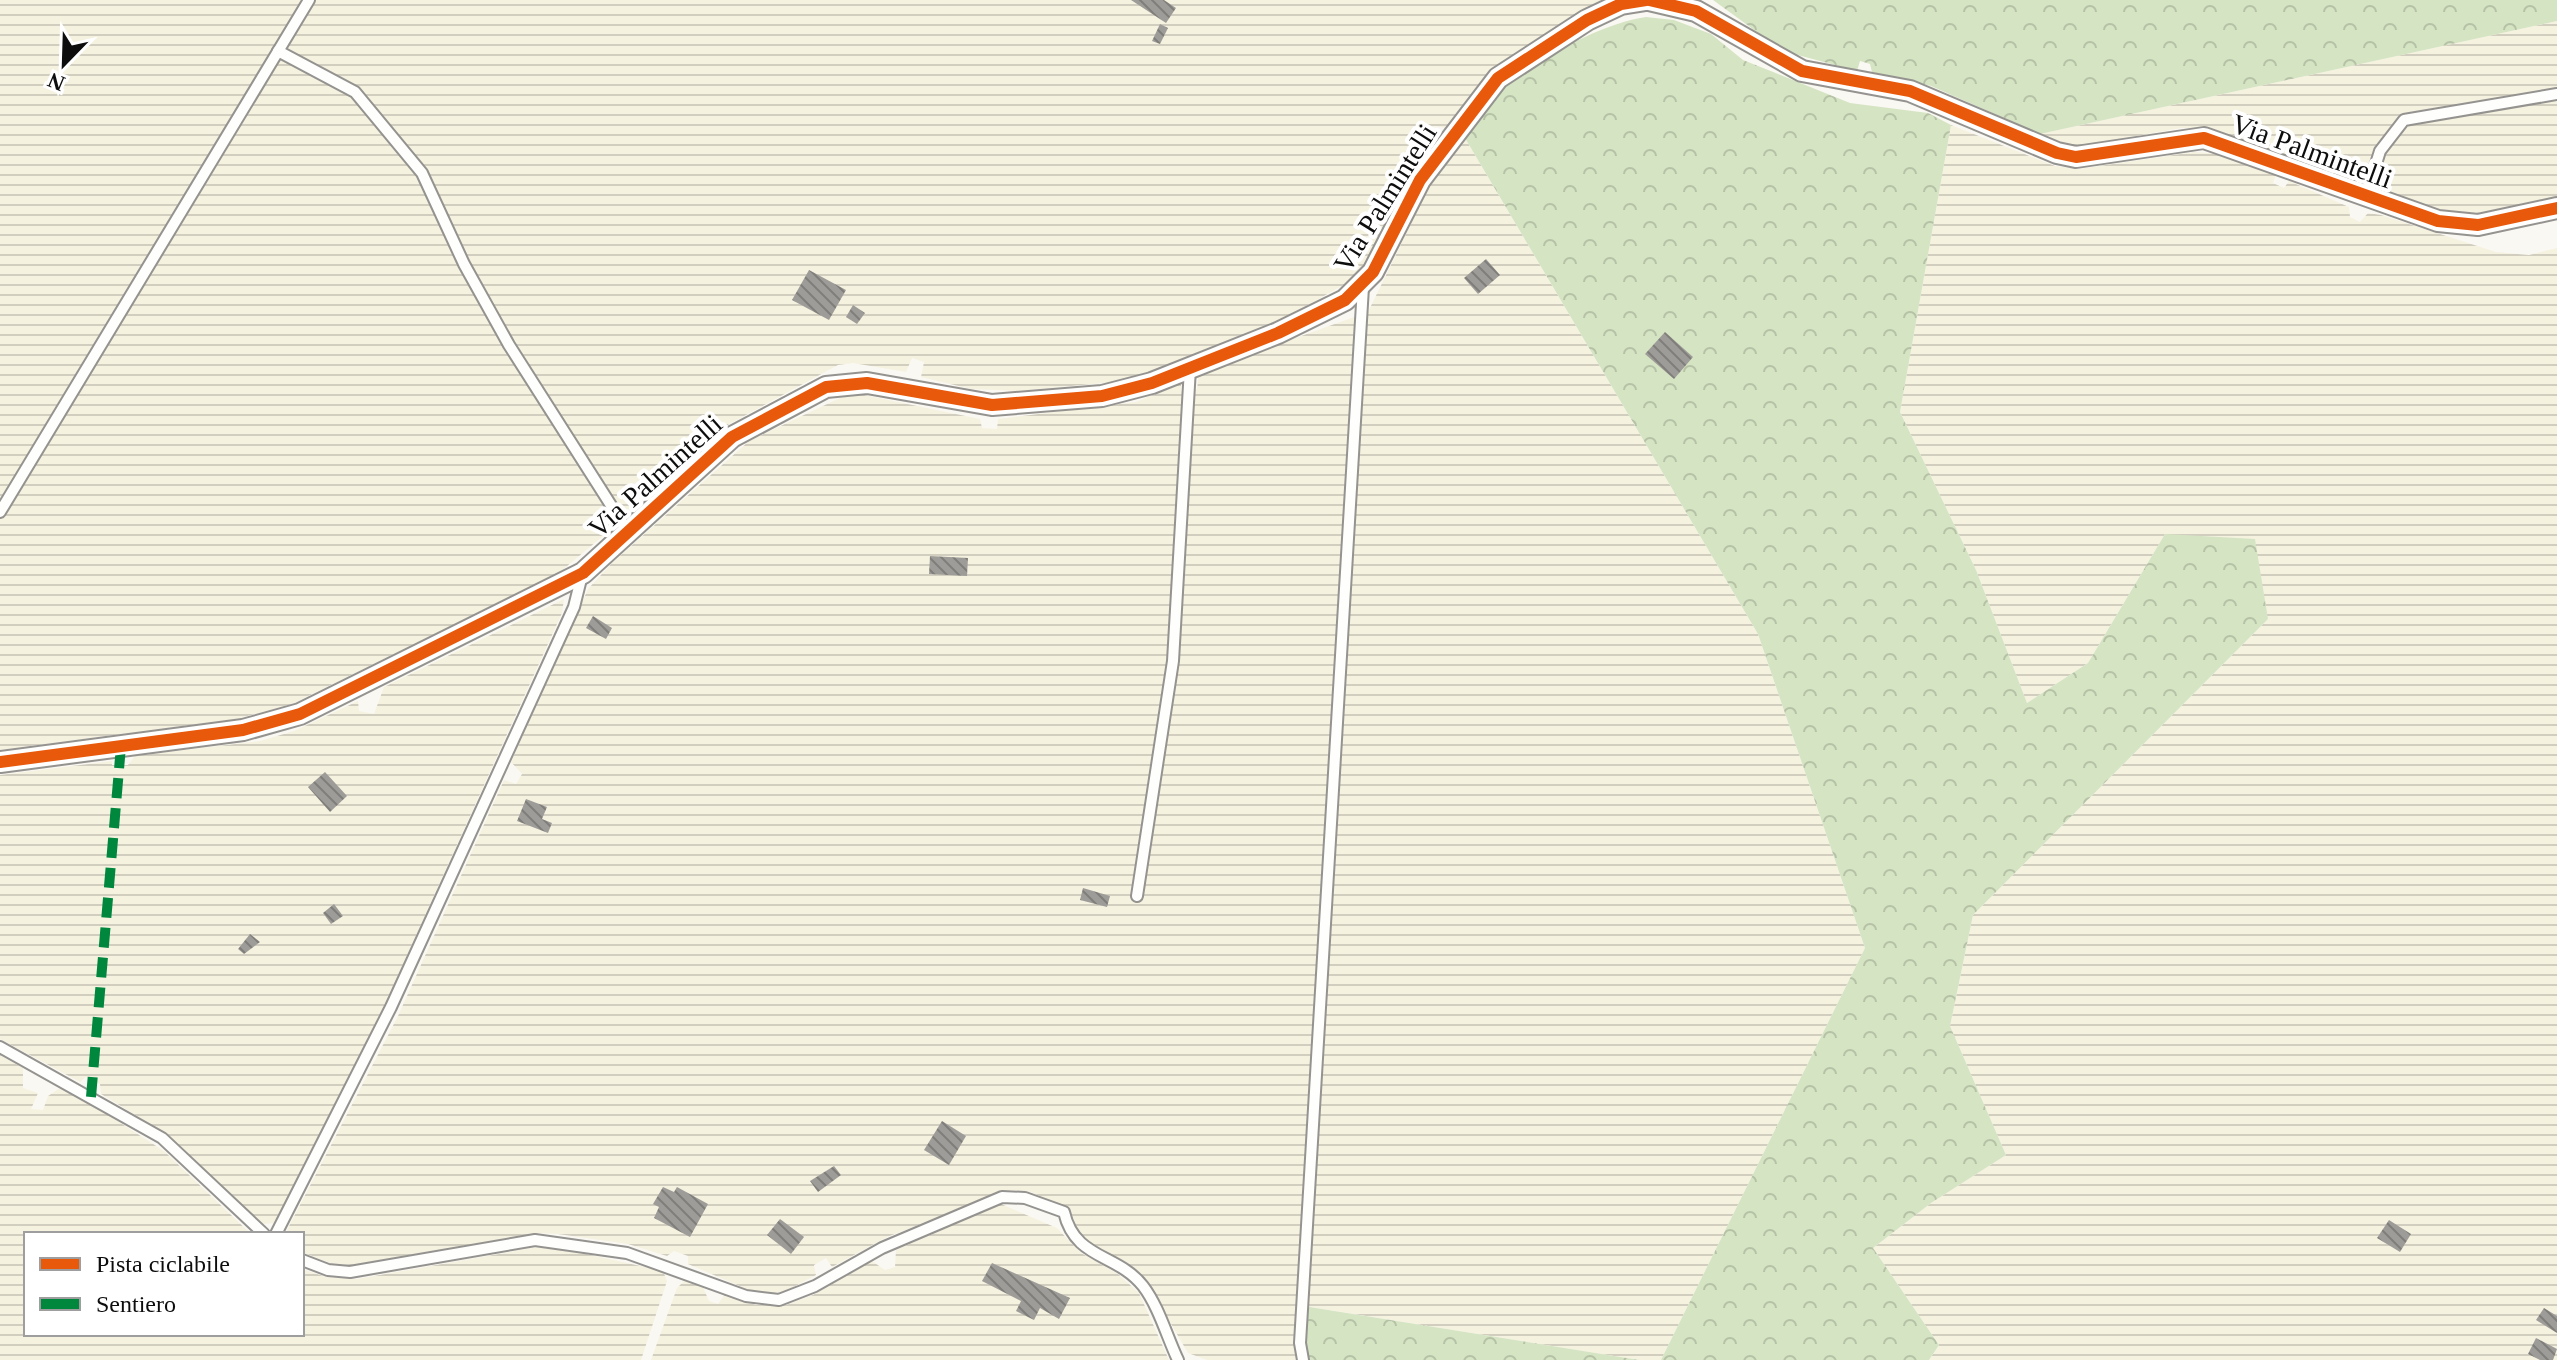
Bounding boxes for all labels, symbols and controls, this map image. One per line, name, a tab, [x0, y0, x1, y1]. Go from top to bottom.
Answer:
north arrow	[24, 24, 104, 104]
text: N	[44, 67, 69, 97]
street label: Via Palmintelli	[2227, 108, 2397, 194]
street label: Via Palmintelli	[1327, 118, 1443, 278]
street label: Via Palmintelli	[582, 408, 728, 544]
legend	[24, 1232, 304, 1336]
text: Pista ciclabile	[96, 1251, 230, 1277]
text: Sentiero	[96, 1291, 176, 1317]

